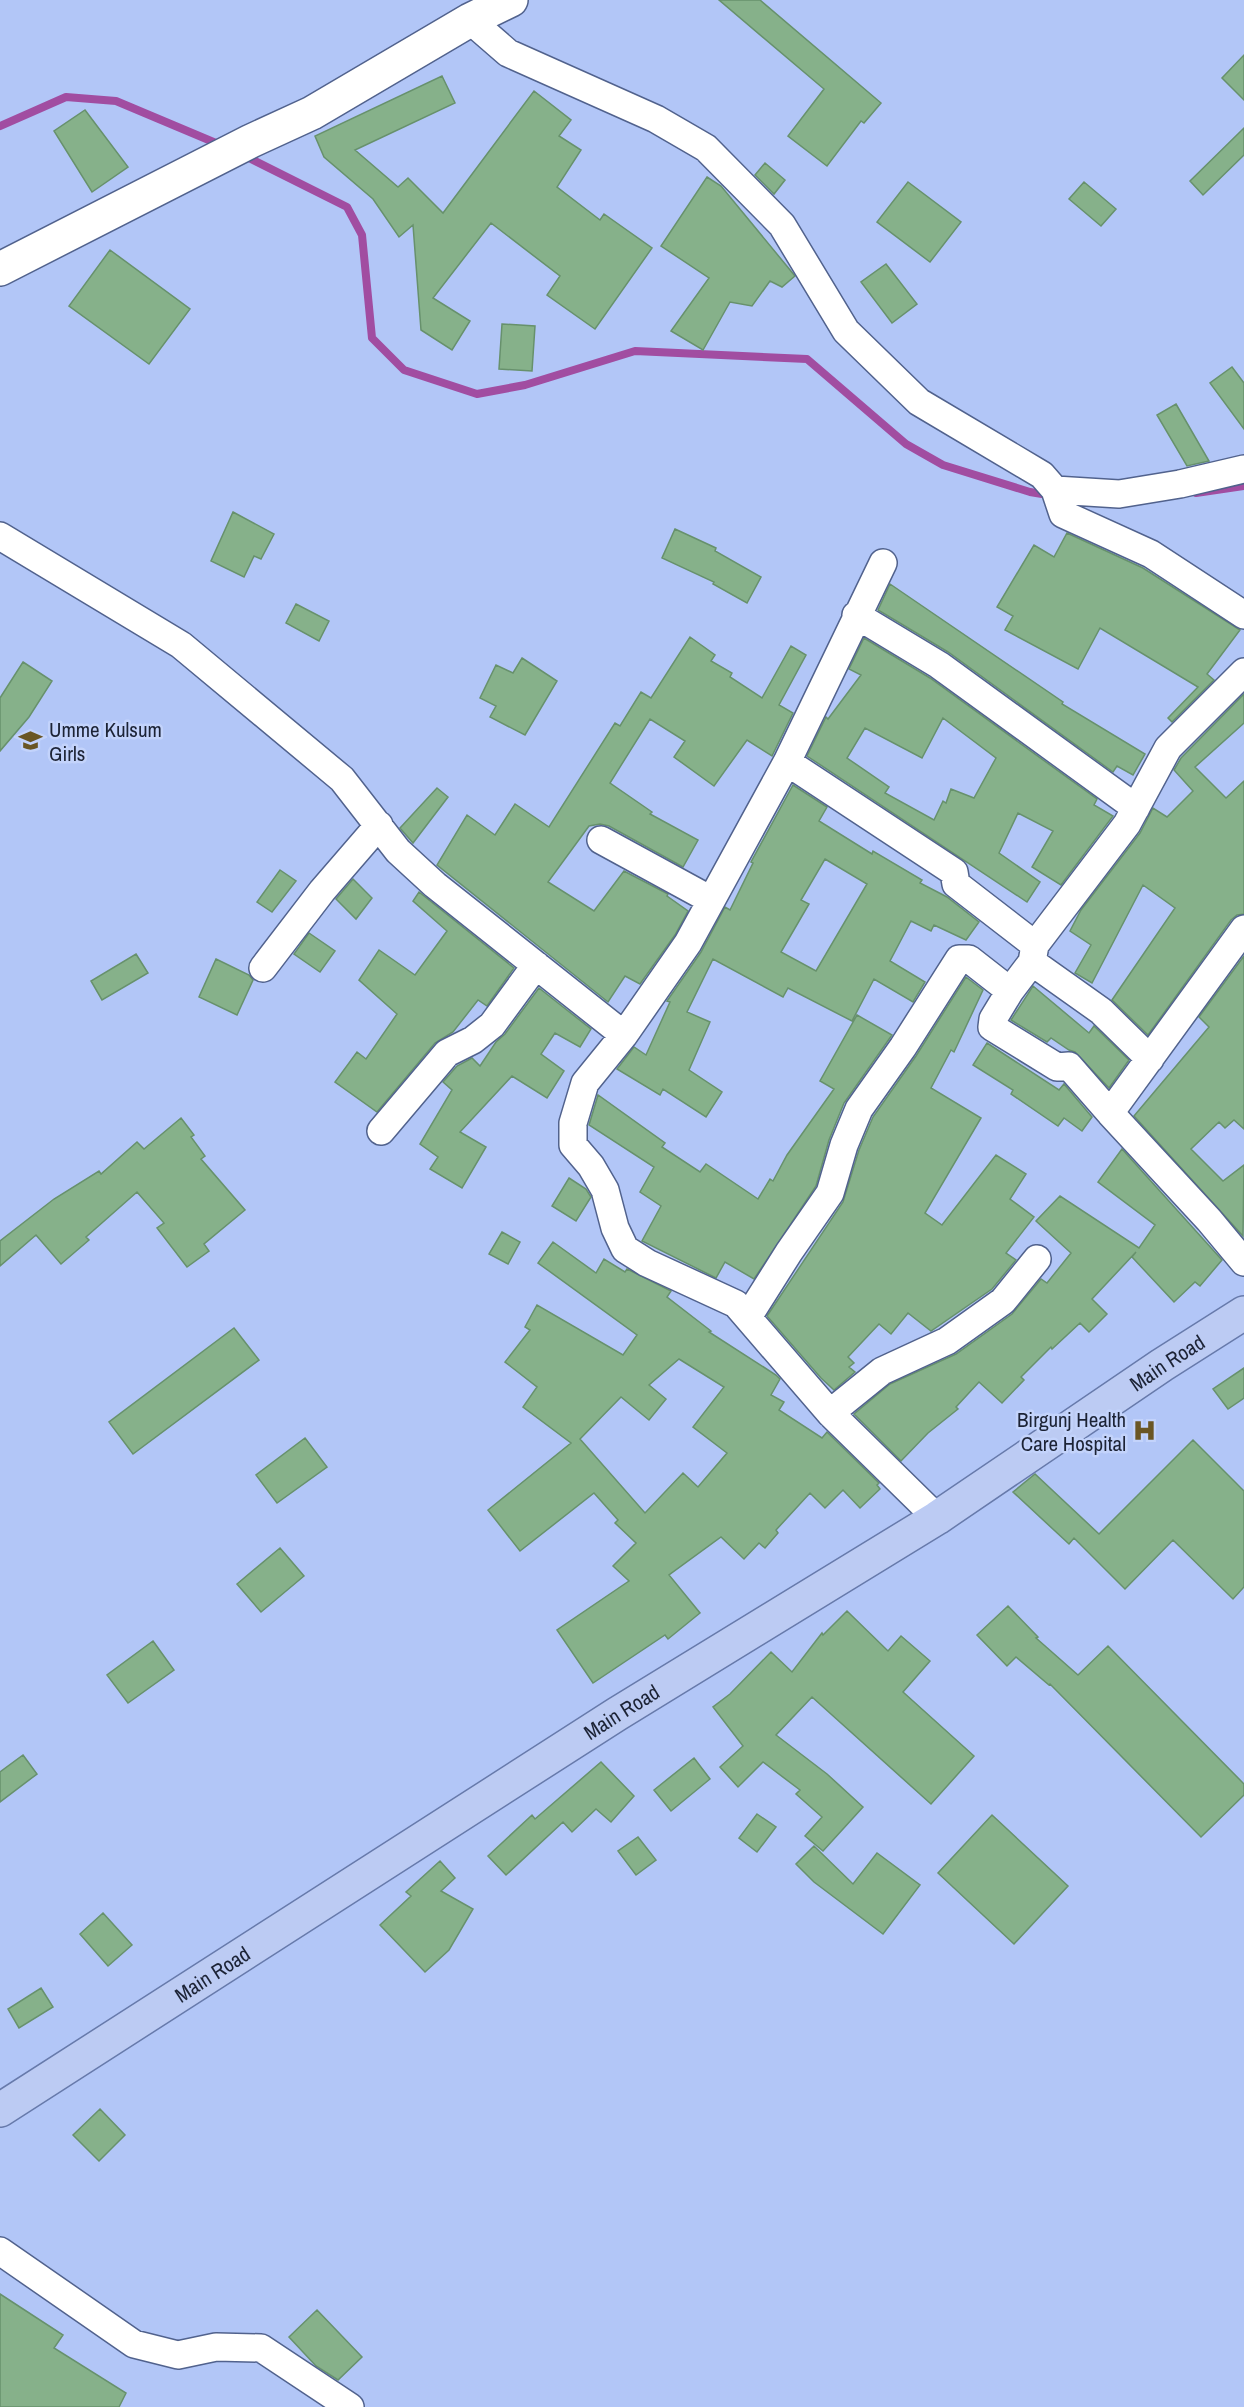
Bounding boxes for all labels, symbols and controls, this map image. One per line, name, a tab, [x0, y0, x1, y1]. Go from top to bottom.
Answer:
place label: Umme Kulsum Girls	[49, 715, 162, 768]
school or university icon: Umme Kulsum Girls	[18, 728, 44, 754]
street label: Main Road	[1124, 1327, 1210, 1398]
place label: Birgunj Health Care Hospital	[1017, 1405, 1126, 1458]
hospital icon: Birgunj Health Care Hospital	[1131, 1418, 1157, 1444]
street label: Main Road	[578, 1677, 665, 1746]
street label: Main Road	[169, 1939, 255, 2009]

